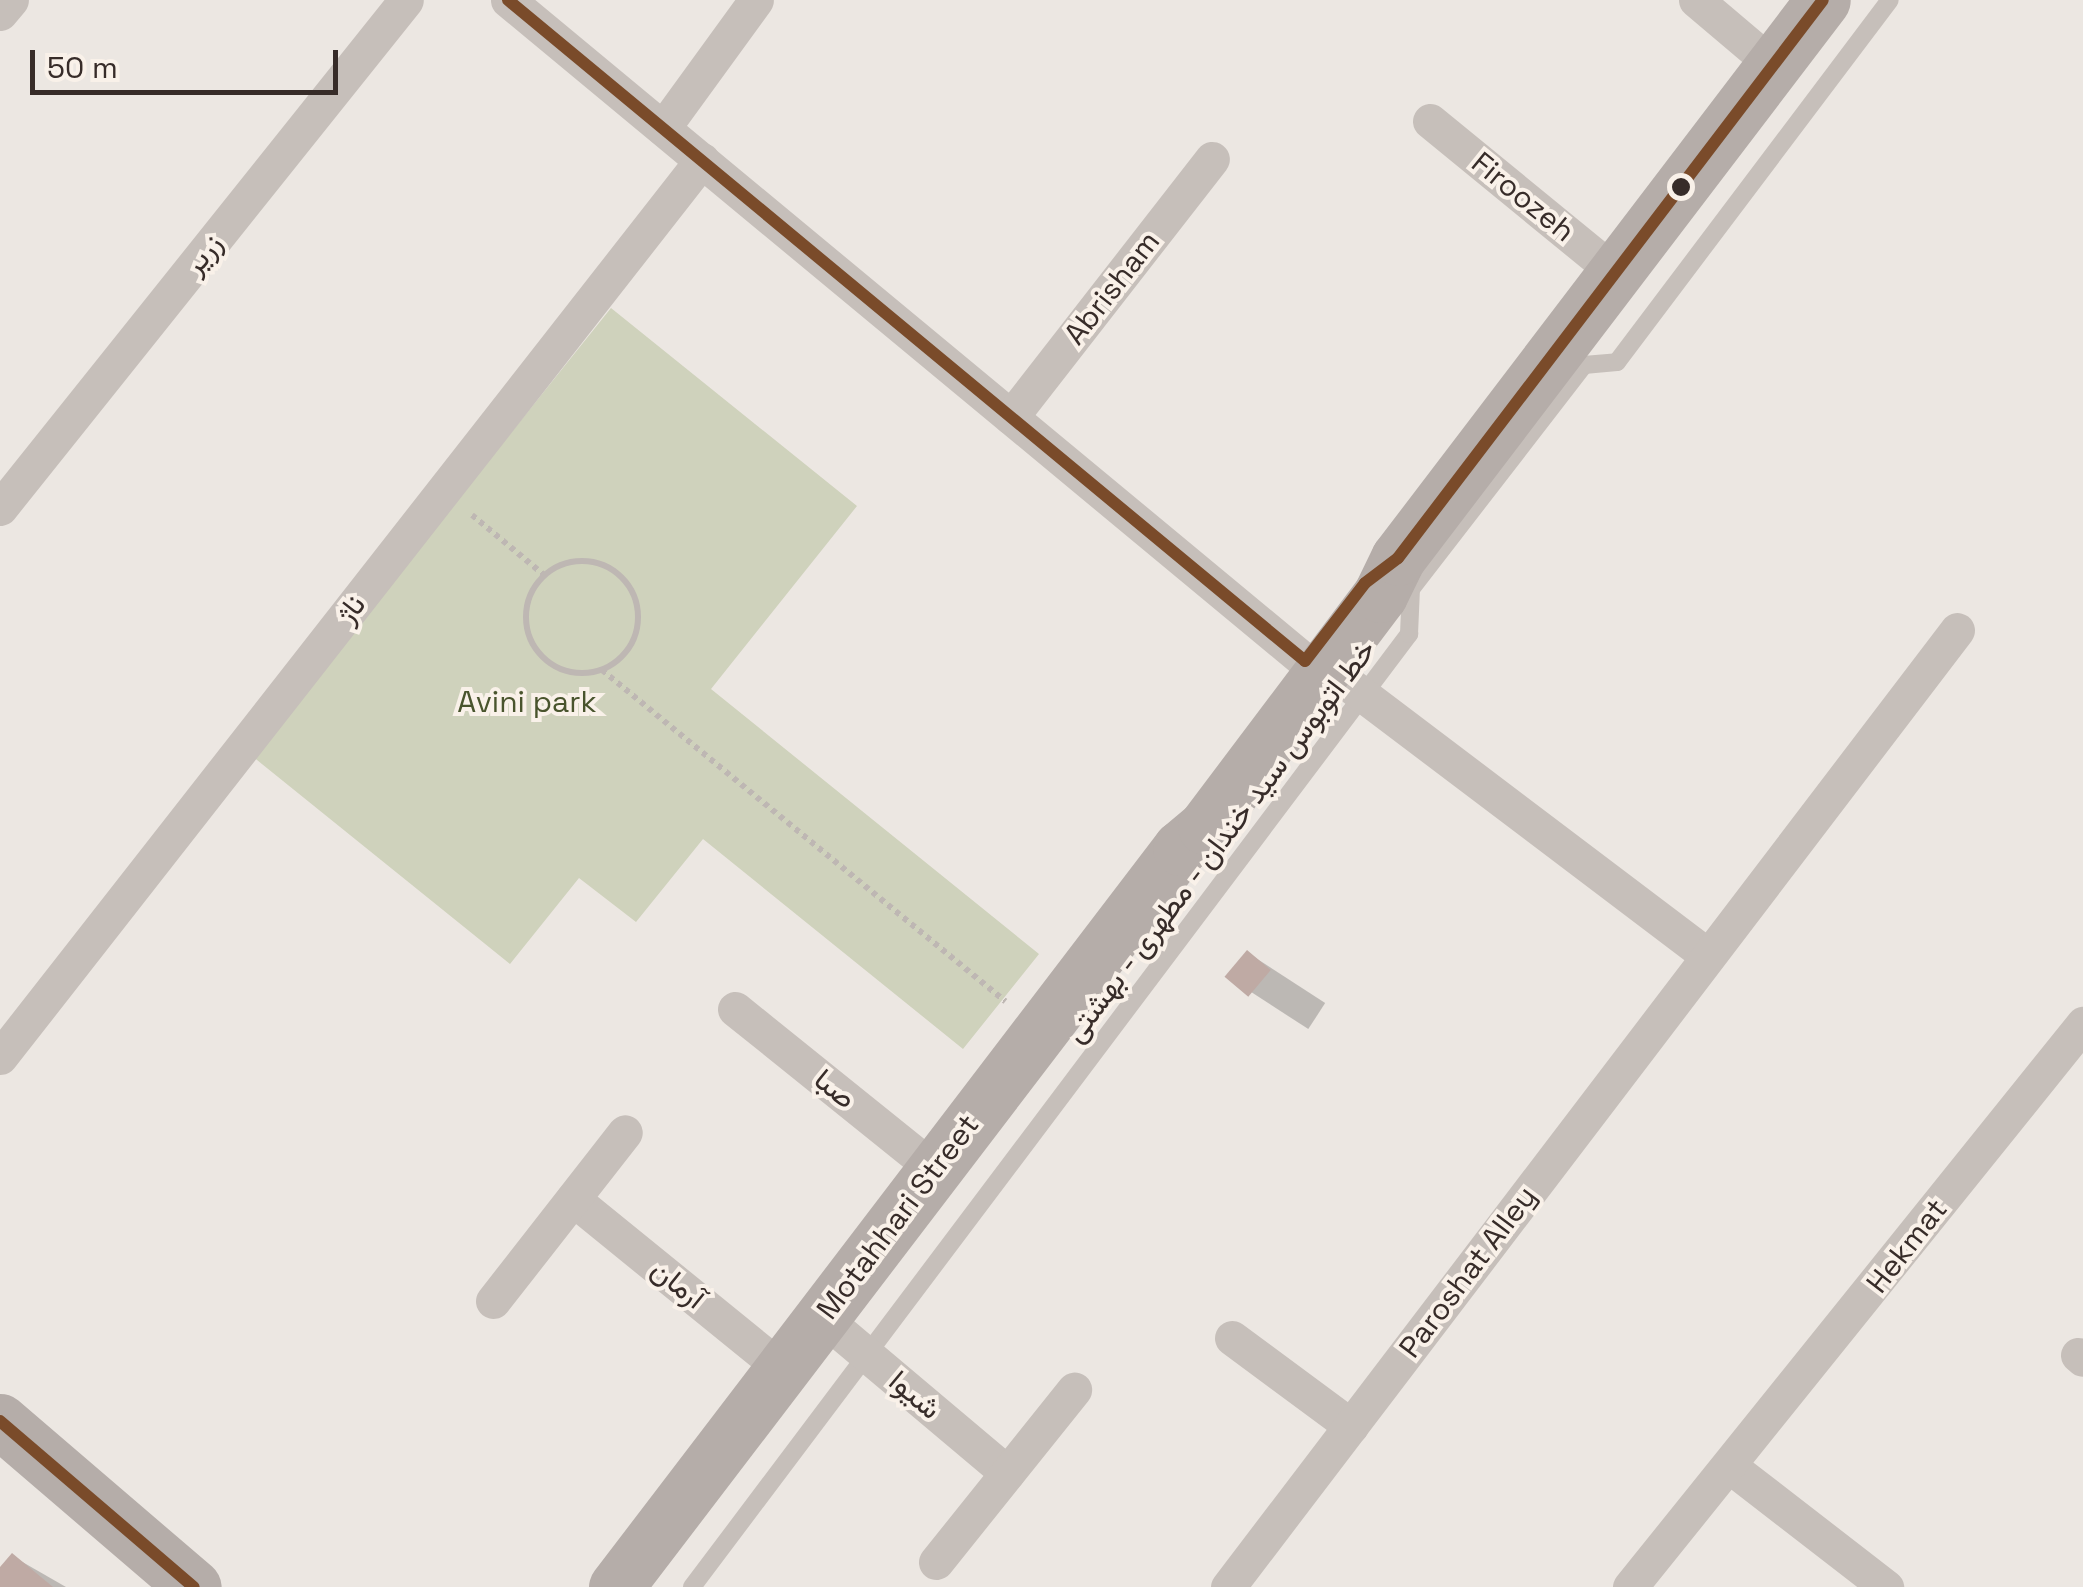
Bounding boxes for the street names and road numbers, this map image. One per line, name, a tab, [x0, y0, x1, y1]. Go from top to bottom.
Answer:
street label: Firoozeh	[1464, 145, 1582, 249]
street label: Abrisham	[1057, 224, 1167, 352]
street label: زریر	[176, 226, 230, 282]
street label: ناژ	[329, 587, 373, 631]
street label: خط اتوبوس سید خندان - مطهری - بهشتی	[1056, 631, 1384, 1051]
street label: صبا	[807, 1061, 863, 1117]
street label: Motahhari Street	[809, 1108, 987, 1326]
street label: Paroshat Alley	[1392, 1179, 1544, 1365]
street label: Hekmat	[1859, 1192, 1955, 1300]
street label: آرمان	[644, 1251, 712, 1317]
street label: شیوا	[882, 1363, 948, 1427]

